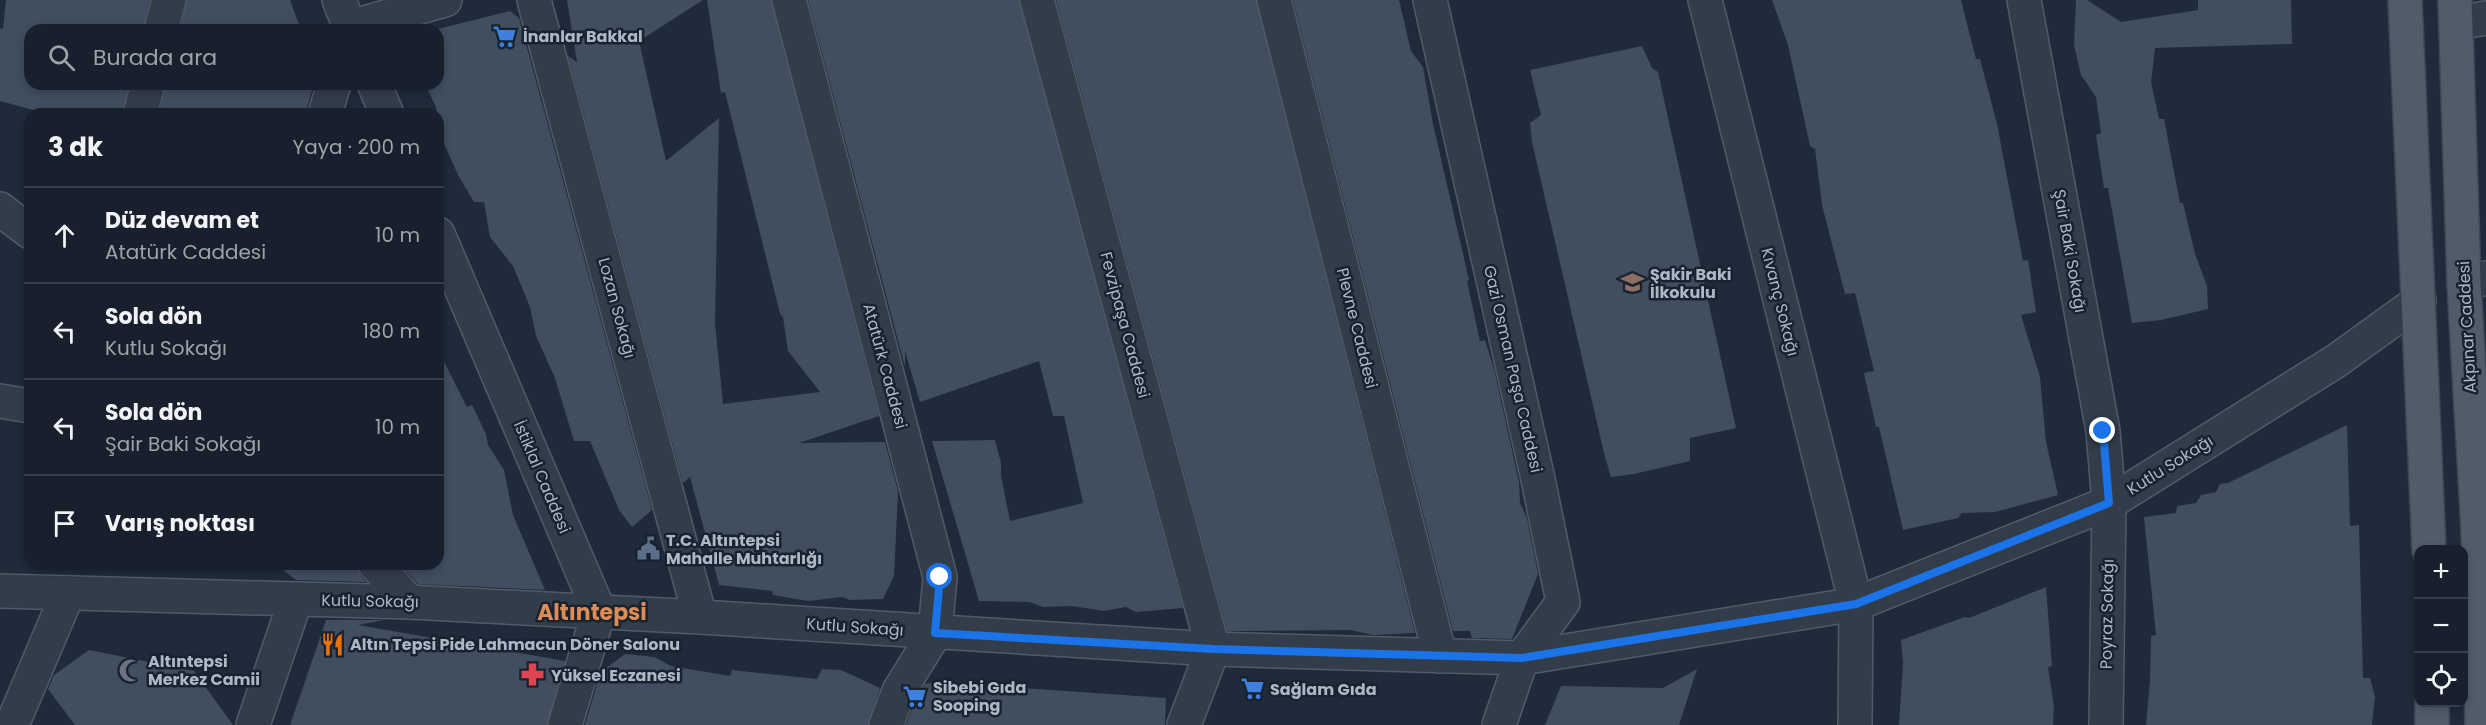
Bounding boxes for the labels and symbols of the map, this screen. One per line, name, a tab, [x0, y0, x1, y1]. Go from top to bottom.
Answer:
supermarket icon: İnanlar Bakkal	[492, 23, 518, 49]
place label: İnanlar Bakkal	[523, 25, 643, 48]
street label: Şair Baki Sokağı	[2048, 187, 2092, 315]
street label: Kıvanç Sokağı	[1755, 245, 1805, 359]
street label: Fevzipaşa Caddesi	[1094, 249, 1156, 401]
street label: Lozan Sokağı	[593, 255, 641, 361]
street label: Akpınar Caddesi	[2452, 260, 2482, 394]
street label: Gazi Osman Paşa Caddesi	[1478, 263, 1548, 475]
place label: Şakir Baki İlkokulu	[1650, 263, 1732, 304]
street label: Plevne Caddesi	[1331, 265, 1383, 391]
school or university icon: Şakir Baki İlkokulu	[1619, 270, 1645, 296]
street label: Atatürk Caddesi	[857, 301, 913, 431]
street label: İstiklal Caddesi	[508, 417, 576, 537]
route end	[2089, 417, 2115, 443]
street label: Kutlu Sokağı	[2123, 429, 2217, 501]
place label: T.C. Altıntepsi Mahalle Muhtarlığı	[666, 529, 822, 570]
public building icon: T.C. Altıntepsi Mahalle Muhtarlığı	[635, 536, 661, 562]
street label: Poyraz Sokağı	[2095, 559, 2119, 669]
route start	[926, 563, 952, 589]
street label: Kutlu Sokağı	[321, 589, 419, 613]
district label: Altıntepsi	[537, 597, 647, 628]
street label: Kutlu Sokağı	[806, 612, 904, 642]
restaurant icon: Altın Tepsi Pide Lahmacun Döner Salonu	[319, 631, 345, 657]
place label: Altın Tepsi Pide Lahmacun Döner Salonu	[350, 633, 680, 656]
place label: Altıntepsi Merkez Camii	[148, 650, 260, 691]
mosque icon: Altıntepsi Merkez Camii	[117, 657, 143, 683]
pharmacy icon: Yüksel Eczanesi	[520, 662, 546, 688]
place label: Yüksel Eczanesi	[551, 664, 681, 687]
place label: Sibebi Gıda Sooping	[933, 676, 1026, 717]
supermarket icon: Sağlam Gıda	[1239, 676, 1265, 702]
place label: Sağlam Gıda	[1270, 678, 1377, 701]
supermarket icon: Sibebi Gıda Sooping	[902, 683, 928, 709]

